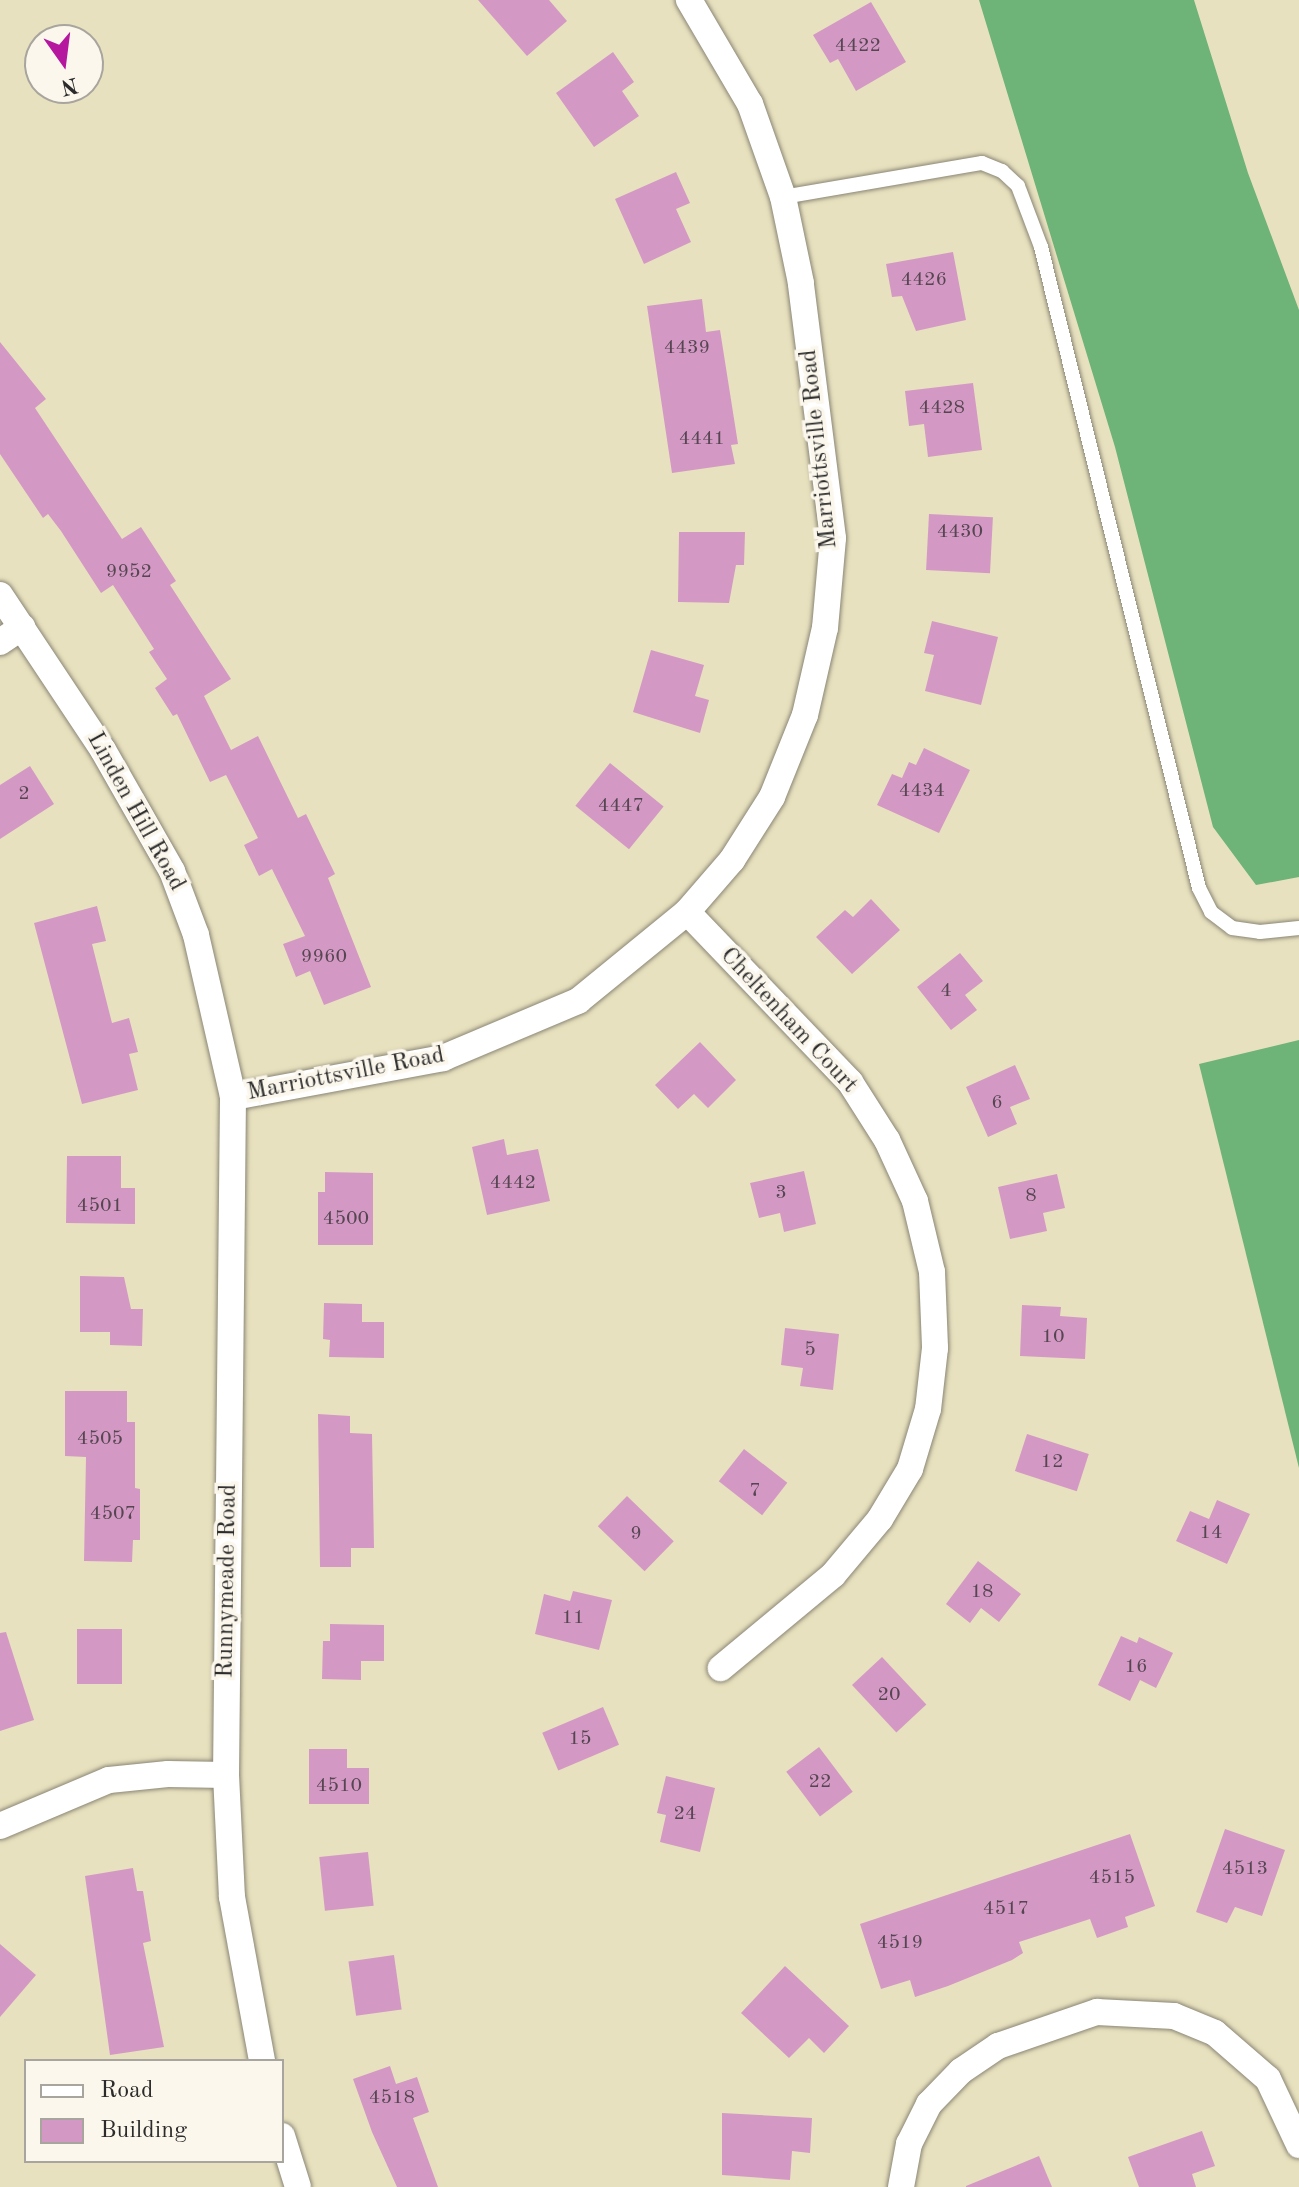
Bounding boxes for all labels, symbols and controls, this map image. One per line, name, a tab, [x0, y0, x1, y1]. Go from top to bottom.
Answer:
north arrow	[24, 24, 104, 104]
house number: 4422	[835, 34, 881, 58]
text: N	[59, 73, 80, 98]
house number: 4426	[901, 268, 947, 292]
house number: 4439	[664, 336, 710, 360]
street label: Marriottsville Road	[795, 348, 845, 550]
house number: 4428	[919, 396, 965, 420]
house number: 4441	[679, 427, 725, 451]
house number: 4430	[937, 520, 983, 544]
house number: 9952	[106, 560, 152, 584]
street label: Linden Hill Road	[79, 727, 191, 897]
house number: 4434	[899, 779, 945, 803]
house number: 2	[18, 782, 30, 806]
house number: 4447	[598, 794, 644, 818]
street label: Cheltenham Court	[713, 942, 863, 1100]
house number: 9960	[301, 945, 347, 969]
house number: 4	[940, 979, 952, 1003]
street label: Marriottsville Road	[245, 1042, 447, 1108]
house number: 6	[991, 1091, 1003, 1115]
house number: 4442	[490, 1171, 536, 1195]
house number: 3	[775, 1181, 787, 1205]
house number: 8	[1025, 1184, 1037, 1208]
house number: 4501	[77, 1194, 123, 1218]
house number: 4500	[323, 1207, 369, 1231]
house number: 10	[1041, 1325, 1065, 1349]
house number: 5	[804, 1338, 816, 1362]
house number: 4505	[77, 1427, 123, 1451]
house number: 12	[1040, 1450, 1064, 1474]
house number: 7	[749, 1479, 761, 1503]
street label: Runnymeade Road	[212, 1484, 244, 1678]
house number: 4507	[90, 1502, 136, 1526]
house number: 14	[1199, 1521, 1223, 1545]
house number: 9	[630, 1522, 642, 1546]
house number: 18	[970, 1580, 994, 1604]
house number: 11	[561, 1606, 585, 1630]
house number: 16	[1124, 1655, 1148, 1679]
house number: 20	[877, 1683, 901, 1707]
house number: 15	[568, 1727, 592, 1751]
house number: 22	[808, 1770, 832, 1794]
house number: 4510	[316, 1774, 362, 1798]
house number: 24	[673, 1802, 697, 1826]
house number: 4513	[1222, 1857, 1268, 1881]
house number: 4515	[1089, 1866, 1135, 1890]
house number: 4517	[983, 1897, 1029, 1921]
house number: 4519	[877, 1931, 923, 1955]
legend	[24, 2059, 284, 2163]
text: Road	[100, 2079, 153, 2103]
house number: 4518	[369, 2086, 415, 2110]
text: Building	[100, 2119, 187, 2143]

